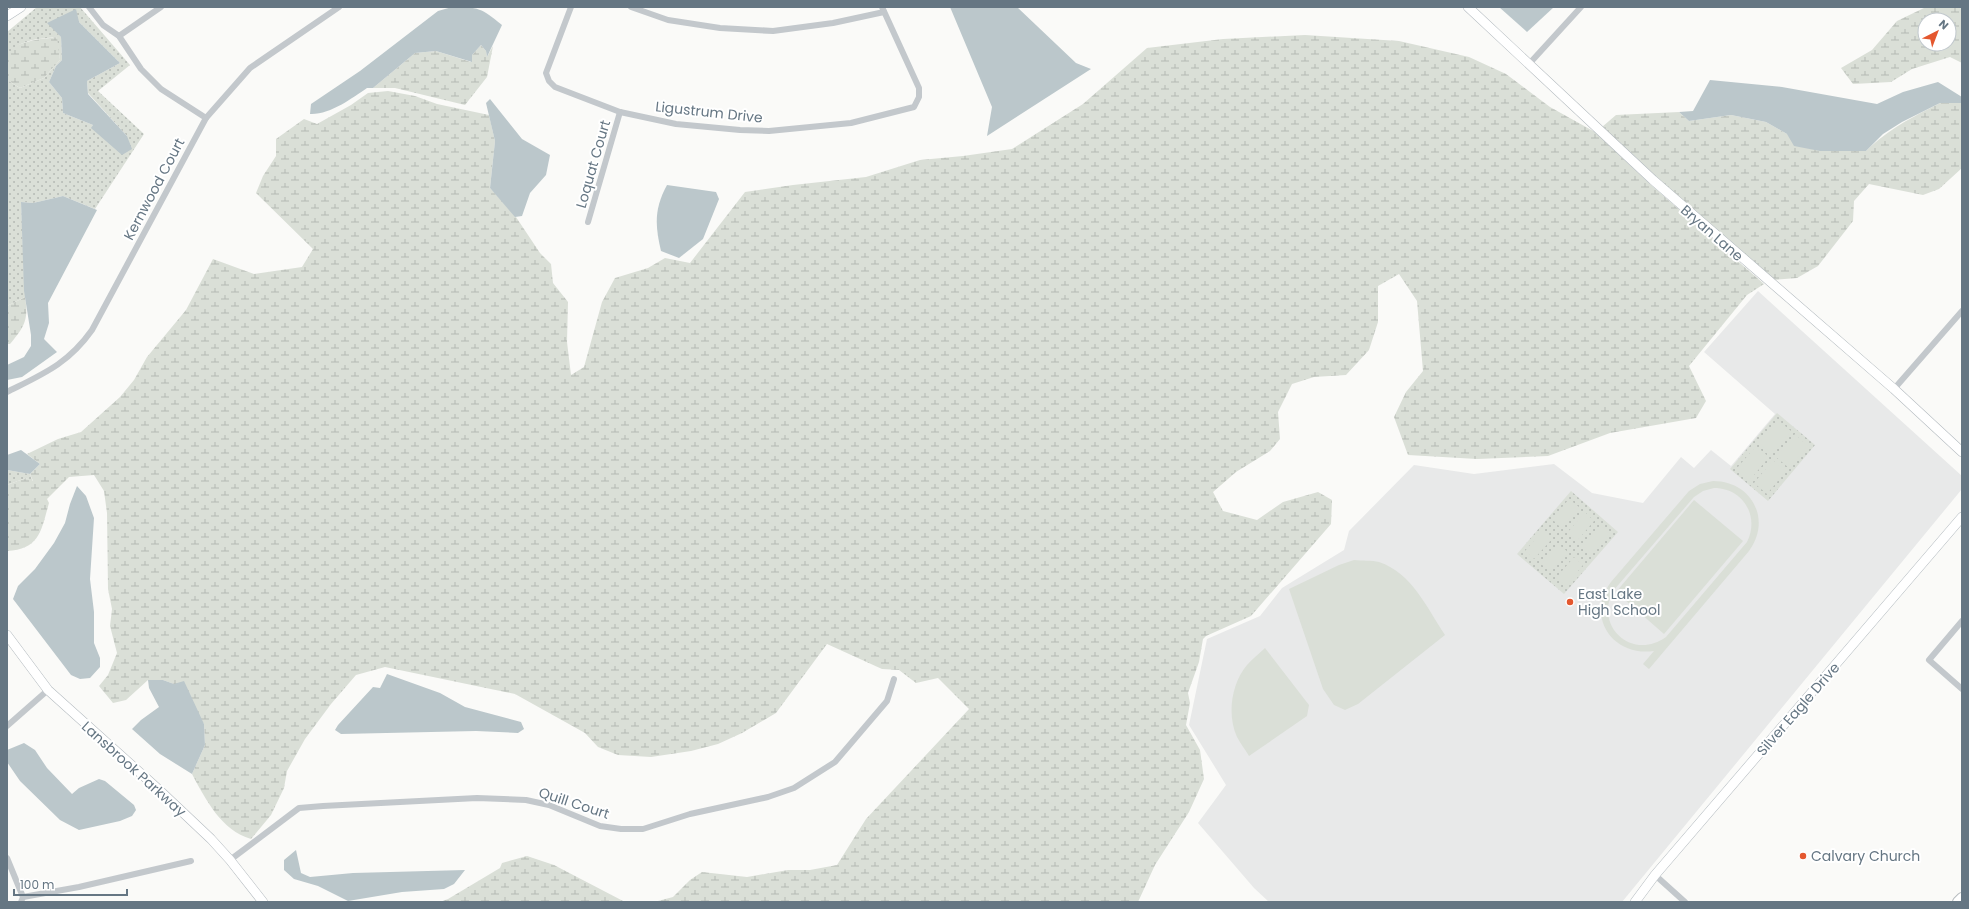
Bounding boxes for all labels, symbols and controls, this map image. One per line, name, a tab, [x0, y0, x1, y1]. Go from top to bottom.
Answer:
north arrow	[1917, 12, 1957, 52]
text: N	[1935, 16, 1952, 33]
street label: Ligustrum Drive	[654, 96, 764, 128]
street label: Loquat Court	[571, 118, 615, 210]
street label: Kernwood Court	[119, 134, 189, 244]
street label: Bryan Lane	[1676, 200, 1748, 266]
place label: East Lake High School	[1578, 584, 1660, 620]
marker: East Lake High School	[1565, 597, 1575, 607]
street label: Silver Eagle Drive	[1752, 658, 1844, 760]
street label: Lansbrook Parkway	[77, 717, 191, 821]
street label: Quill Court	[536, 782, 612, 824]
place label: Calvary Church	[1811, 846, 1920, 866]
marker: Calvary Church	[1798, 851, 1808, 861]
scale bar	[14, 871, 127, 897]
text: 100 m	[20, 876, 54, 893]

